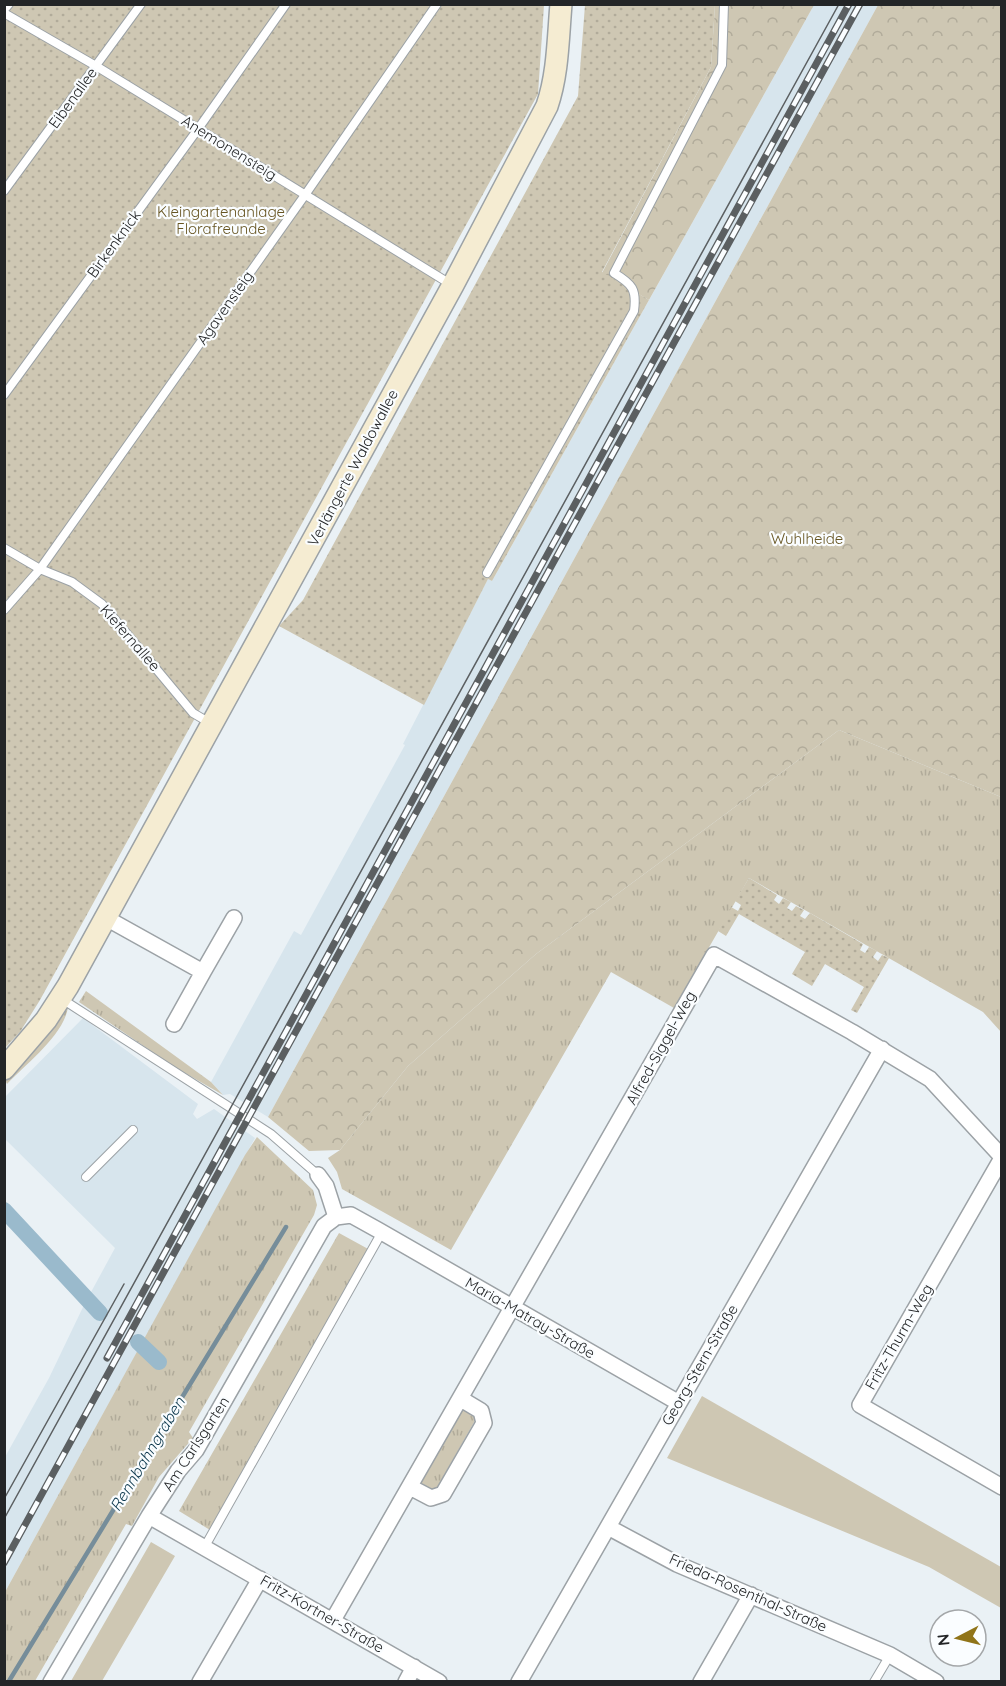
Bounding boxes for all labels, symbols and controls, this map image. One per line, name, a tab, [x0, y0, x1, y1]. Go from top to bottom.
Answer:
street label: Eibenallee	[44, 63, 101, 132]
street label: Anemonensteig	[178, 111, 280, 184]
park label: Kleingartenanlage Florafreunde	[157, 202, 285, 238]
street label: Birkenknick	[83, 206, 145, 281]
street label: Agavensteig	[192, 267, 257, 348]
street label: Verlängerte Waldowallee	[303, 386, 402, 549]
park label: Wuhlheide	[771, 529, 843, 548]
street label: Kiefernallee	[96, 600, 165, 675]
street label: Alfred-Siggel-Weg	[621, 987, 700, 1108]
street label: Maria-Matray-Straße	[462, 1273, 599, 1363]
street label: Fritz-Thurm-Weg	[861, 1281, 937, 1393]
street label: Georg-Stern-Straße	[657, 1301, 742, 1429]
water label: Rennbahngraben	[105, 1393, 189, 1515]
street label: Am Carlsgarten	[158, 1393, 233, 1495]
street label: Frieda-Rosenthal-Straße	[666, 1549, 830, 1636]
street label: Fritz-Kortner-Straße	[257, 1570, 388, 1657]
north arrow	[928, 1608, 988, 1668]
text: N	[932, 1633, 954, 1647]

